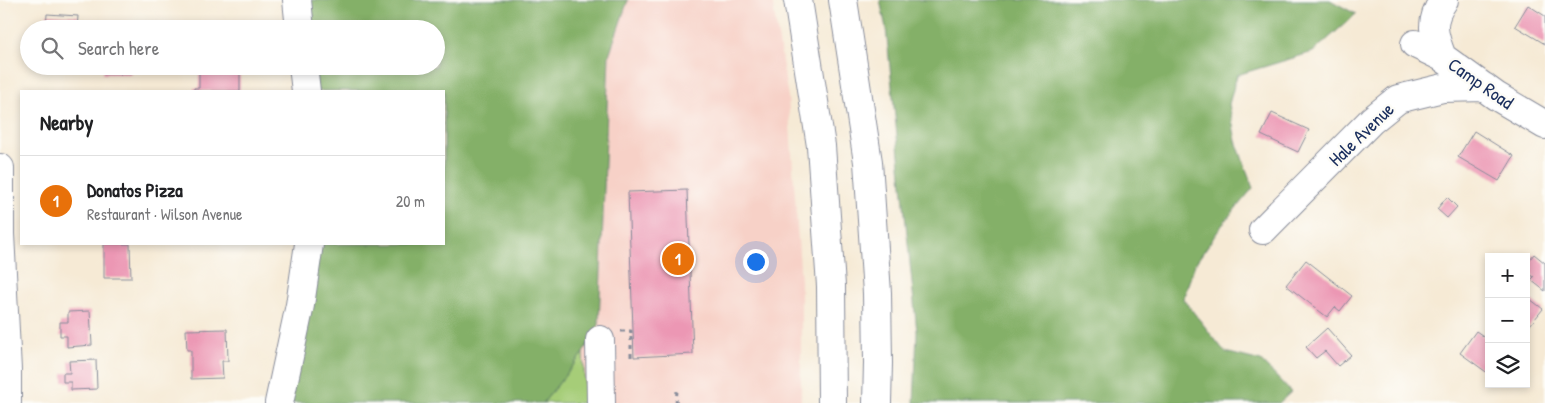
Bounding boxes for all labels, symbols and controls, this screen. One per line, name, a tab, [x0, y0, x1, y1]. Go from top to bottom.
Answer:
search box	[20, 20, 445, 75]
icon: search	[38, 34, 66, 62]
text: Search here	[78, 35, 159, 61]
street label: Camp Road	[1443, 51, 1519, 115]
street label: Hale Avenue	[1323, 96, 1400, 172]
text: Nearby	[40, 108, 93, 137]
text: Donatos Pizza	[87, 177, 183, 203]
text: 1	[53, 190, 59, 212]
text: 20 m	[396, 190, 425, 212]
text: Restaurant · Wilson Avenue	[87, 203, 243, 225]
pin: 1	[662, 240, 694, 278]
your location	[743, 249, 769, 275]
map controls	[1485, 253, 1530, 388]
button: +	[1485, 253, 1530, 298]
button: −	[1485, 298, 1530, 343]
button: layers	[1485, 343, 1530, 388]

